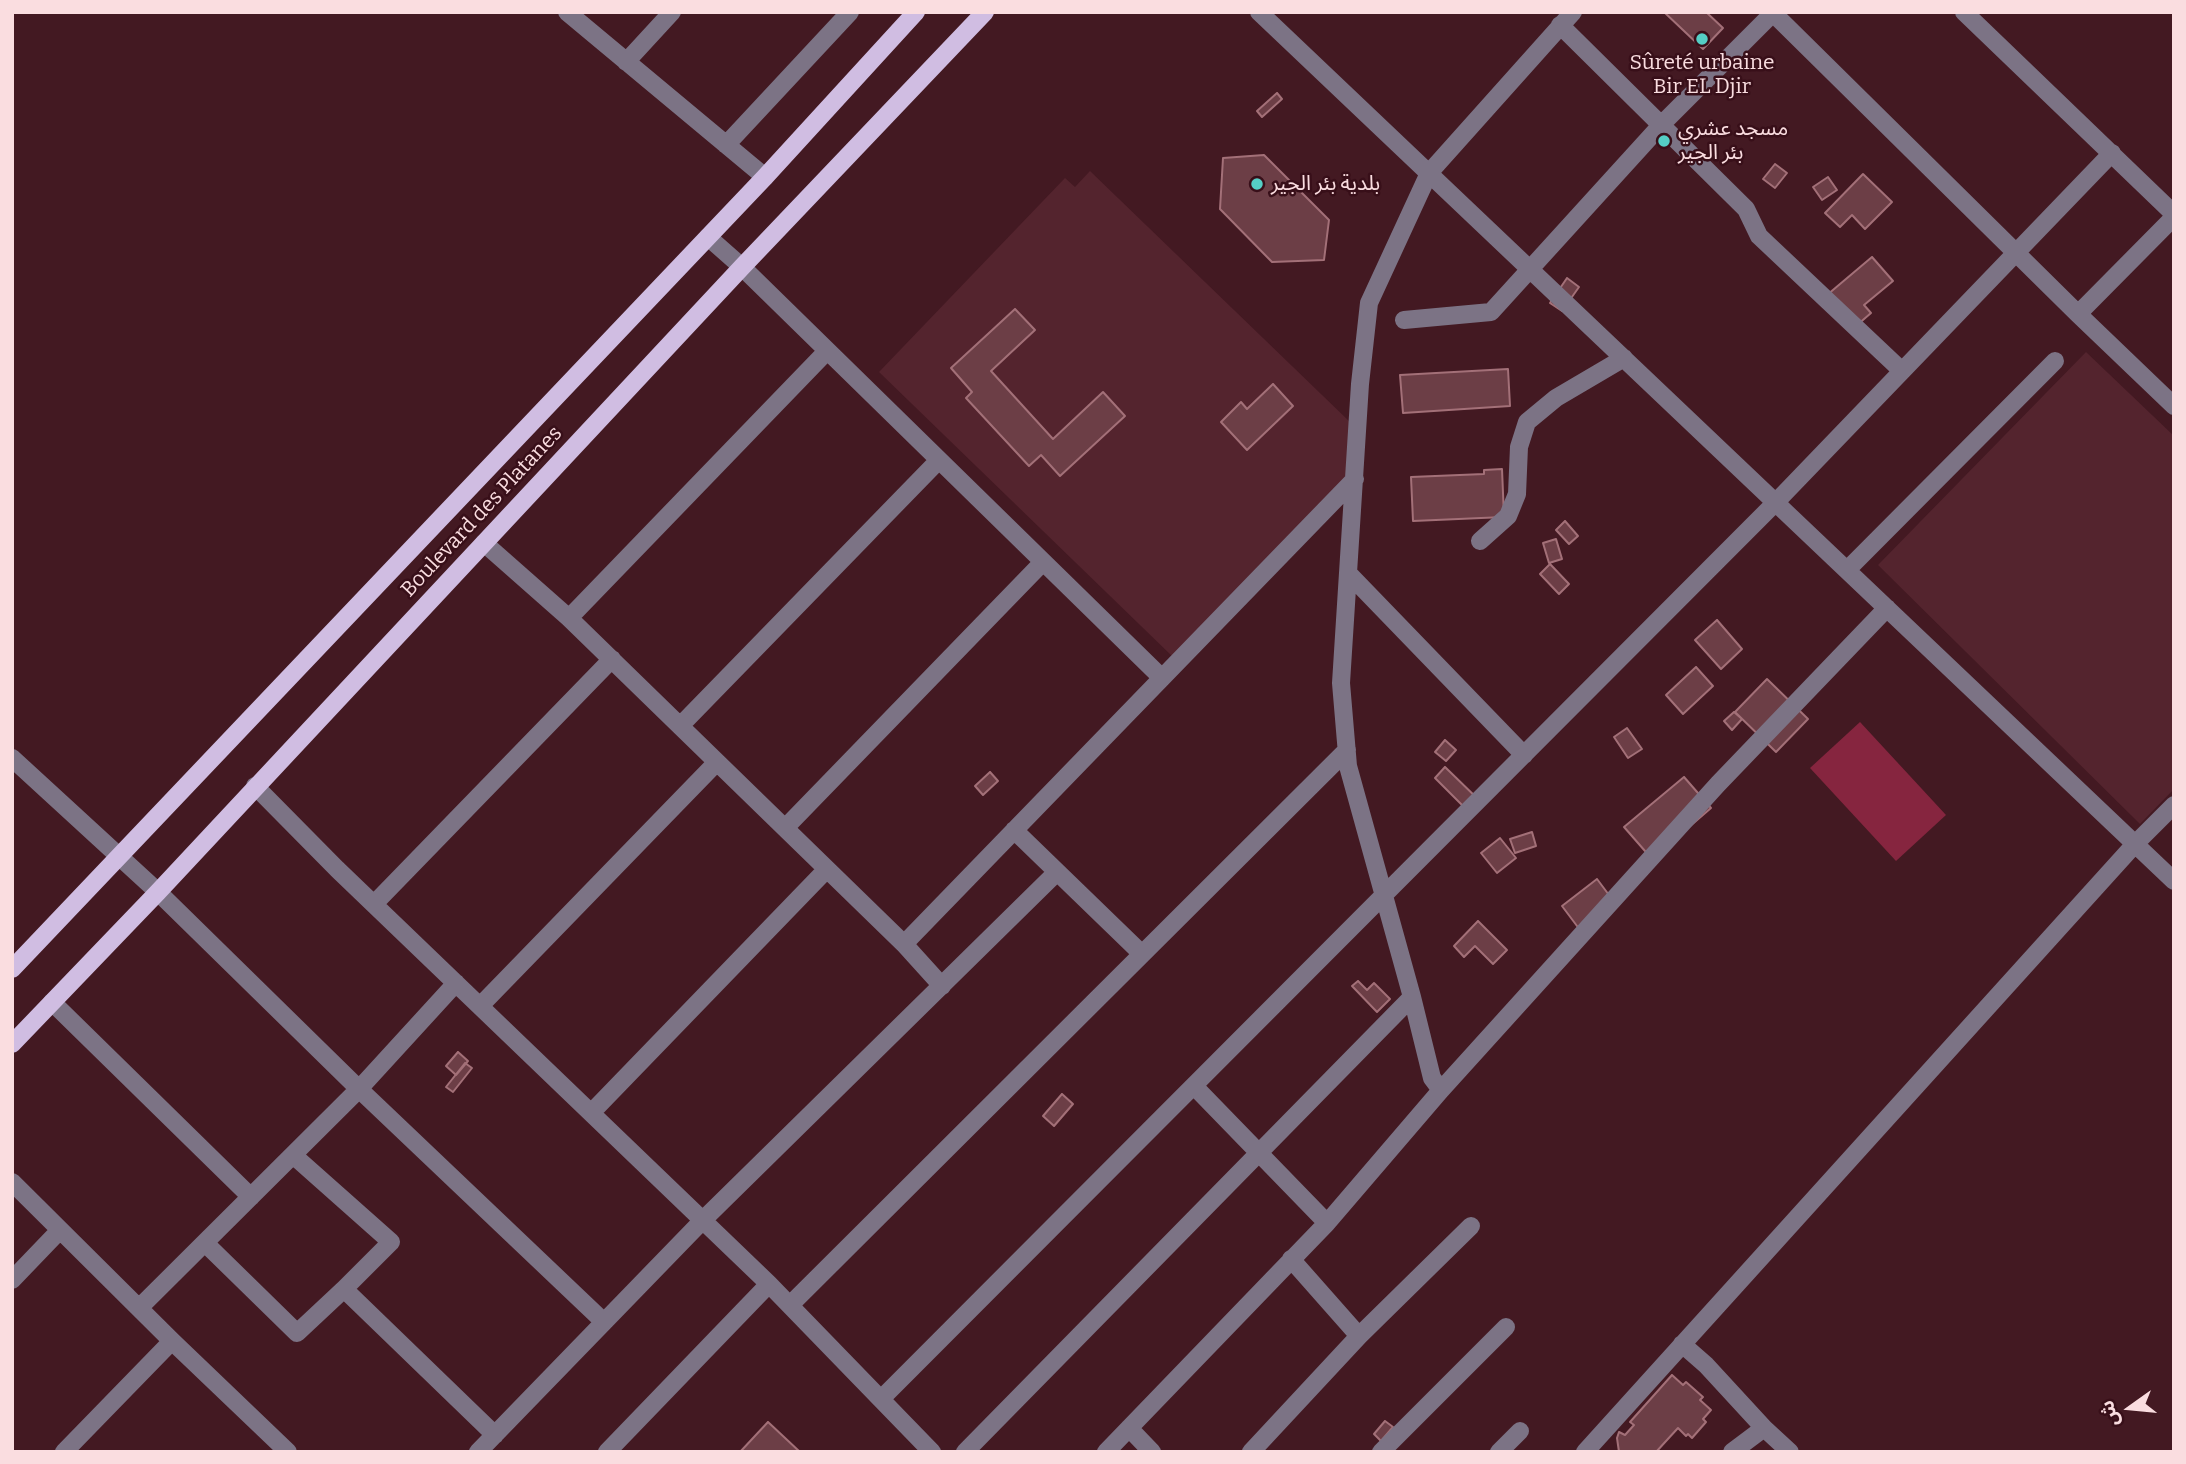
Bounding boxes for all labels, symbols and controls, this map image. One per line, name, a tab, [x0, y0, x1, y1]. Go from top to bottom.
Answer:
marker: Sûreté urbaine Bir EL Djir	[1694, 31, 1710, 47]
place label: Sûreté urbaine Bir EL Djir	[1629, 50, 1775, 100]
place label: مسجد عشري بئر الجير	[1678, 116, 1788, 166]
marker: مسجد عشري بئر الجير	[1656, 133, 1672, 149]
place label: بلدية بئر الجير	[1271, 171, 1380, 197]
marker: بلدية بئر الجير	[1249, 176, 1265, 192]
street label: Boulevard des Platanes	[396, 421, 568, 603]
north arrow	[2095, 1373, 2165, 1443]
text: ش	[2095, 1398, 2124, 1429]

